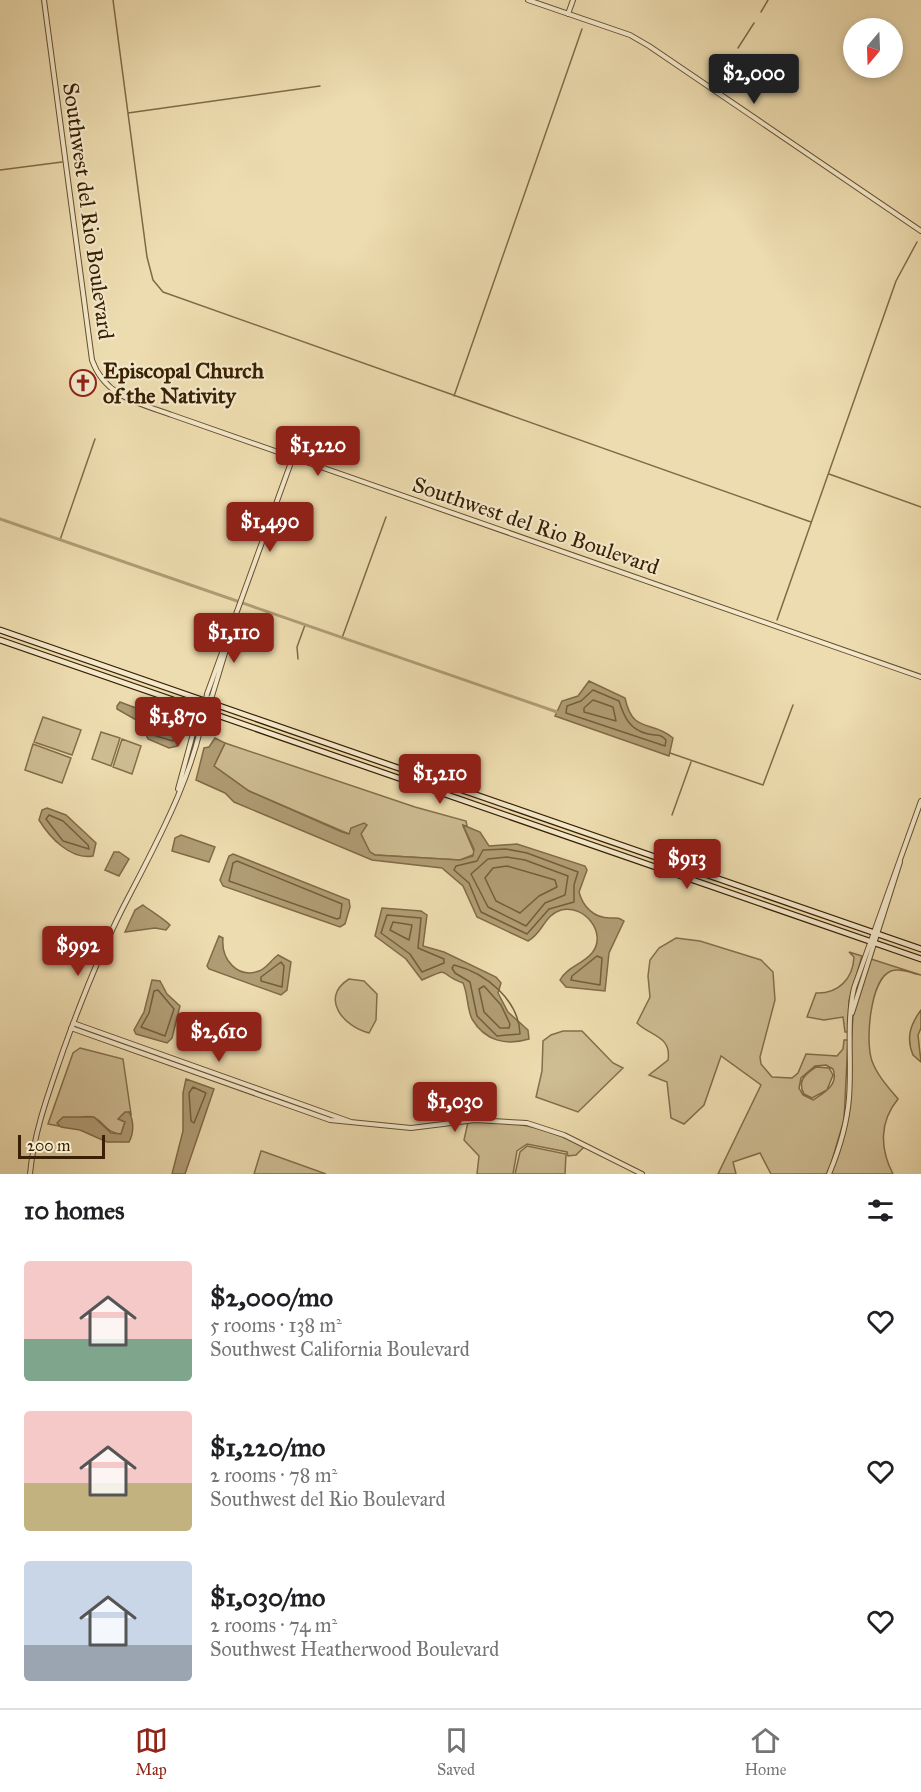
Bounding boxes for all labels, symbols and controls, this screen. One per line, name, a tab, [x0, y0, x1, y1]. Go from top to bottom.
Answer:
north arrow	[843, 18, 903, 78]
map controls	[843, 18, 903, 78]
pin: $2,000	[705, 54, 803, 105]
text: $2,000	[723, 61, 785, 85]
street label: Southwest del Rio Boulevard	[57, 81, 120, 341]
place label: Episcopal Church of the Nativity	[103, 357, 265, 409]
church icon: Episcopal Church of the Nativity	[68, 368, 98, 398]
pin: $1,220	[269, 426, 367, 477]
text: $1,220	[290, 433, 346, 457]
street label: Southwest del Rio Boulevard	[409, 471, 663, 580]
pin: $1,490	[221, 502, 319, 553]
text: $1,490	[241, 509, 299, 533]
pin: $1,110	[185, 613, 283, 664]
text: $1,110	[208, 620, 260, 644]
pin: $1,870	[129, 697, 227, 748]
text: $1,870	[149, 704, 207, 728]
pin: $1,210	[391, 754, 489, 805]
text: $1,210	[413, 761, 467, 785]
pin: $913	[651, 839, 723, 890]
text: $913	[668, 846, 706, 870]
pin: $992	[42, 926, 114, 977]
text: $992	[56, 933, 100, 957]
pin: $2,610	[170, 1012, 268, 1063]
text: $2,610	[190, 1019, 248, 1043]
pin: $1,030	[406, 1082, 504, 1133]
text: $1,030	[427, 1089, 483, 1113]
scale bar	[18, 1132, 105, 1160]
text: 200 m	[27, 1136, 70, 1155]
text: 10 homes	[24, 1194, 125, 1226]
icon: filters	[864, 1194, 897, 1227]
text: $2,000/mo	[210, 1281, 333, 1313]
icon: home	[72, 1285, 144, 1357]
icon: heart	[864, 1305, 897, 1338]
text: 5 rooms · 138 m²	[210, 1313, 342, 1337]
text: Southwest California Boulevard	[210, 1337, 470, 1361]
text: $1,220/mo	[210, 1431, 325, 1463]
icon: home	[72, 1435, 144, 1507]
icon: heart	[864, 1455, 897, 1488]
text: 2 rooms · 78 m²	[210, 1463, 337, 1487]
text: Southwest del Rio Boulevard	[210, 1487, 446, 1511]
text: $1,030/mo	[210, 1581, 325, 1613]
icon: home	[72, 1585, 144, 1657]
icon: heart	[864, 1605, 897, 1638]
text: 2 rooms · 74 m²	[210, 1613, 337, 1637]
text: Southwest Heatherwood Boulevard	[210, 1637, 499, 1661]
tab: Map	[135, 1724, 168, 1779]
tab: Saved	[437, 1724, 475, 1779]
tab: Home	[744, 1724, 786, 1779]

